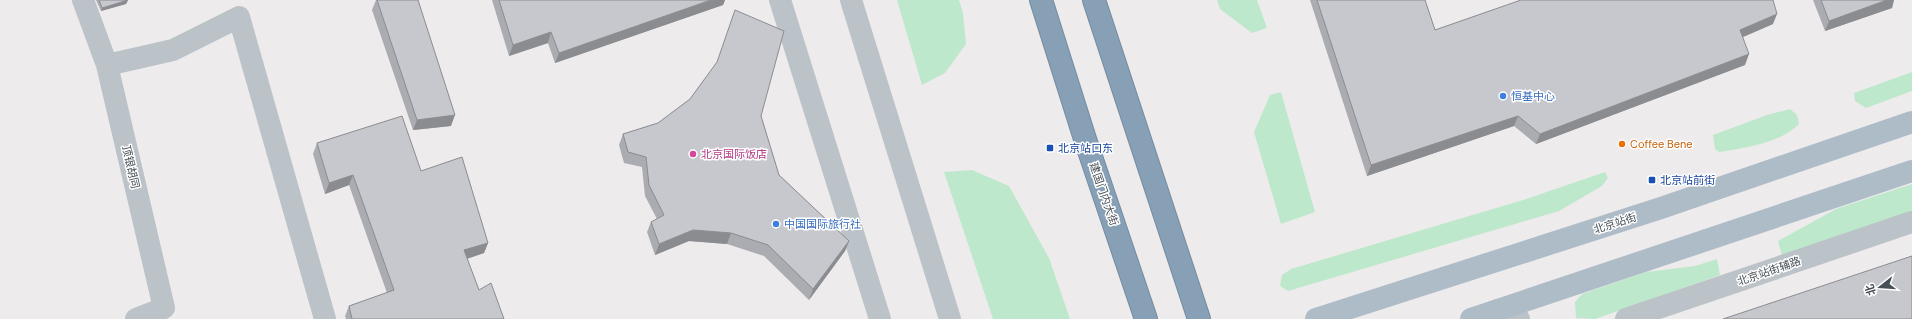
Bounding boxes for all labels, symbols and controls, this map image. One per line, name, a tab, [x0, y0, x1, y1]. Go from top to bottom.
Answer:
place label: 恒基中心	[1511, 89, 1555, 103]
marker: 恒基中心	[1498, 91, 1508, 101]
place label: Coffee Bene	[1630, 137, 1693, 151]
marker: Coffee Bene	[1617, 139, 1627, 149]
place label: 北京站口东	[1058, 141, 1113, 155]
marker: 北京站口东	[1045, 143, 1055, 153]
street label: 顶银胡同	[119, 144, 143, 190]
place label: 北京国际饭店	[701, 147, 767, 161]
marker: 北京国际饭店	[688, 149, 698, 159]
street label: 建国门内大街	[1087, 161, 1121, 227]
place label: 北京站前街	[1660, 173, 1715, 187]
marker: 北京站前街	[1647, 175, 1657, 185]
street label: 北京站街	[1592, 210, 1638, 236]
place label: 中国国际旅行社	[784, 217, 861, 231]
marker: 中国国际旅行社	[771, 219, 781, 229]
street label: 北京站街辅路	[1736, 254, 1802, 288]
north arrow	[1860, 267, 1900, 307]
text: 北	[1862, 283, 1879, 297]

